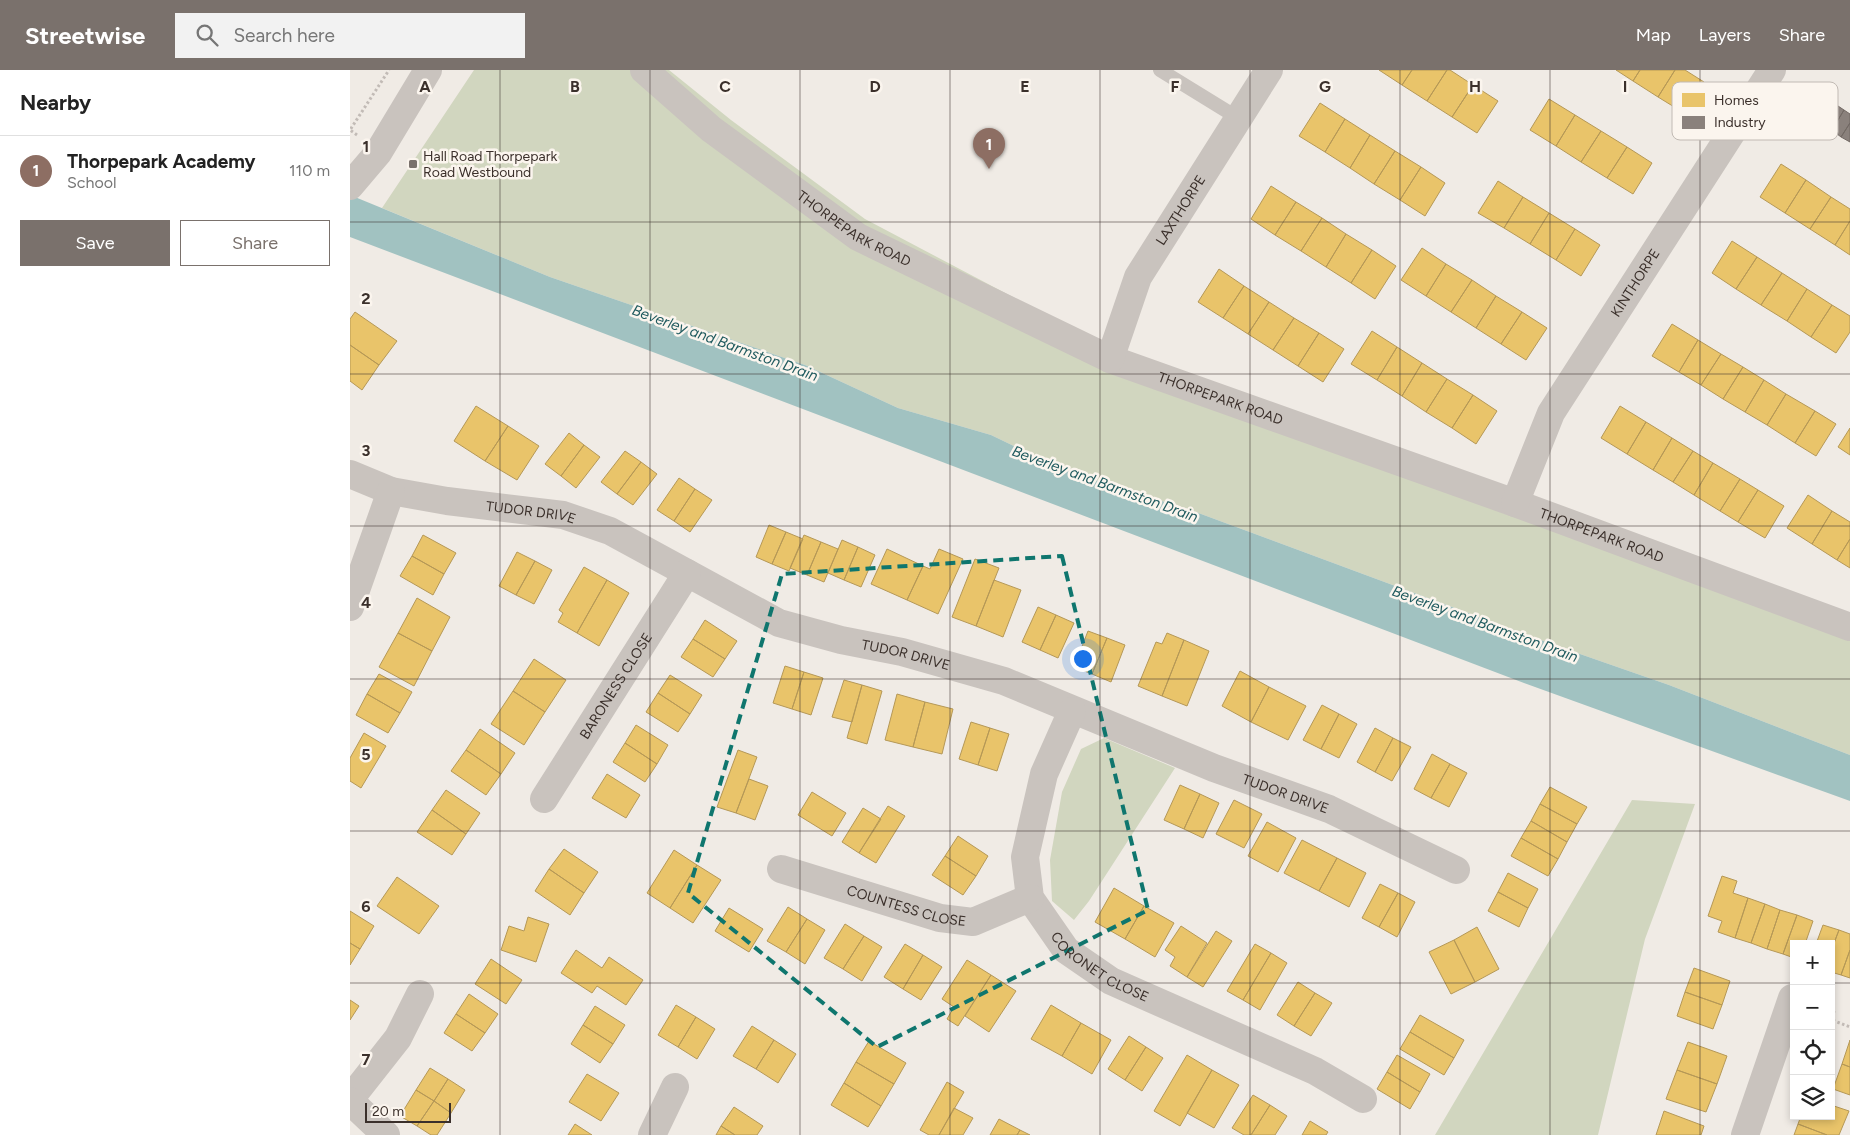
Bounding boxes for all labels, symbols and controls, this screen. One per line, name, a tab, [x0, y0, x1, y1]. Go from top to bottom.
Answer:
search box	[175, 13, 525, 58]
text: Streetwise	[25, 21, 145, 50]
icon: search	[193, 21, 221, 49]
text: Search here	[233, 24, 335, 47]
text: Map	[1636, 24, 1671, 46]
text: Layers	[1699, 24, 1751, 46]
text: Share	[1779, 24, 1825, 46]
text: A	[419, 77, 431, 96]
text: B	[570, 77, 580, 96]
text: C	[719, 77, 731, 96]
text: D	[869, 77, 881, 96]
text: E	[1020, 77, 1030, 96]
text: F	[1171, 77, 1180, 96]
text: G	[1319, 77, 1331, 96]
text: H	[1469, 77, 1481, 96]
text: I	[1623, 77, 1627, 96]
legend	[1672, 82, 1838, 140]
text: Nearby	[20, 90, 91, 115]
text: Homes	[1714, 92, 1759, 109]
text: Industry	[1714, 114, 1766, 131]
pin: 1	[973, 128, 1005, 169]
text: 1	[363, 137, 369, 156]
place label: Hall Road Thorpepark Road Westbound	[423, 148, 557, 181]
text: Thorpepark Academy	[67, 150, 256, 173]
marker: Hall Road Thorpepark Road Westbound	[407, 158, 419, 170]
text: 1	[33, 161, 39, 180]
text: 110 m	[289, 161, 330, 180]
street label: LAXTHORPE	[1152, 172, 1209, 248]
text: School	[67, 173, 117, 192]
street label: THORPEPARK ROAD	[794, 187, 914, 270]
button: Save	[20, 220, 170, 266]
button: Share	[180, 220, 330, 266]
street label: KINTHORPE	[1607, 246, 1664, 320]
text: 2	[361, 289, 371, 308]
water label: Beverley and Barmston Drain	[630, 301, 820, 385]
street label: THORPEPARK ROAD	[1156, 369, 1285, 429]
text: 3	[362, 441, 371, 460]
water label: Beverley and Barmston Drain	[1010, 442, 1200, 526]
street label: TUDOR DRIVE	[485, 498, 578, 528]
street label: THORPEPARK ROAD	[1537, 505, 1666, 566]
water label: Beverley and Barmston Drain	[1390, 582, 1580, 666]
text: 4	[361, 593, 371, 612]
street label: BARONESS CLOSE	[576, 630, 656, 742]
street label: TUDOR DRIVE	[860, 636, 952, 674]
your location	[1070, 646, 1096, 672]
text: 5	[361, 745, 371, 764]
street label: TUDOR DRIVE	[1240, 771, 1331, 817]
street label: COUNTESS CLOSE	[845, 882, 967, 930]
text: 6	[361, 897, 371, 916]
street label: CORONET CLOSE	[1047, 929, 1151, 1006]
map controls	[1790, 940, 1835, 1120]
button: +	[1790, 940, 1835, 985]
button: −	[1790, 985, 1835, 1030]
button: locate	[1790, 1030, 1835, 1075]
text: 7	[362, 1050, 371, 1069]
button: layers	[1790, 1075, 1835, 1120]
scale bar	[365, 1100, 451, 1123]
text: 20 m	[372, 1103, 404, 1120]

